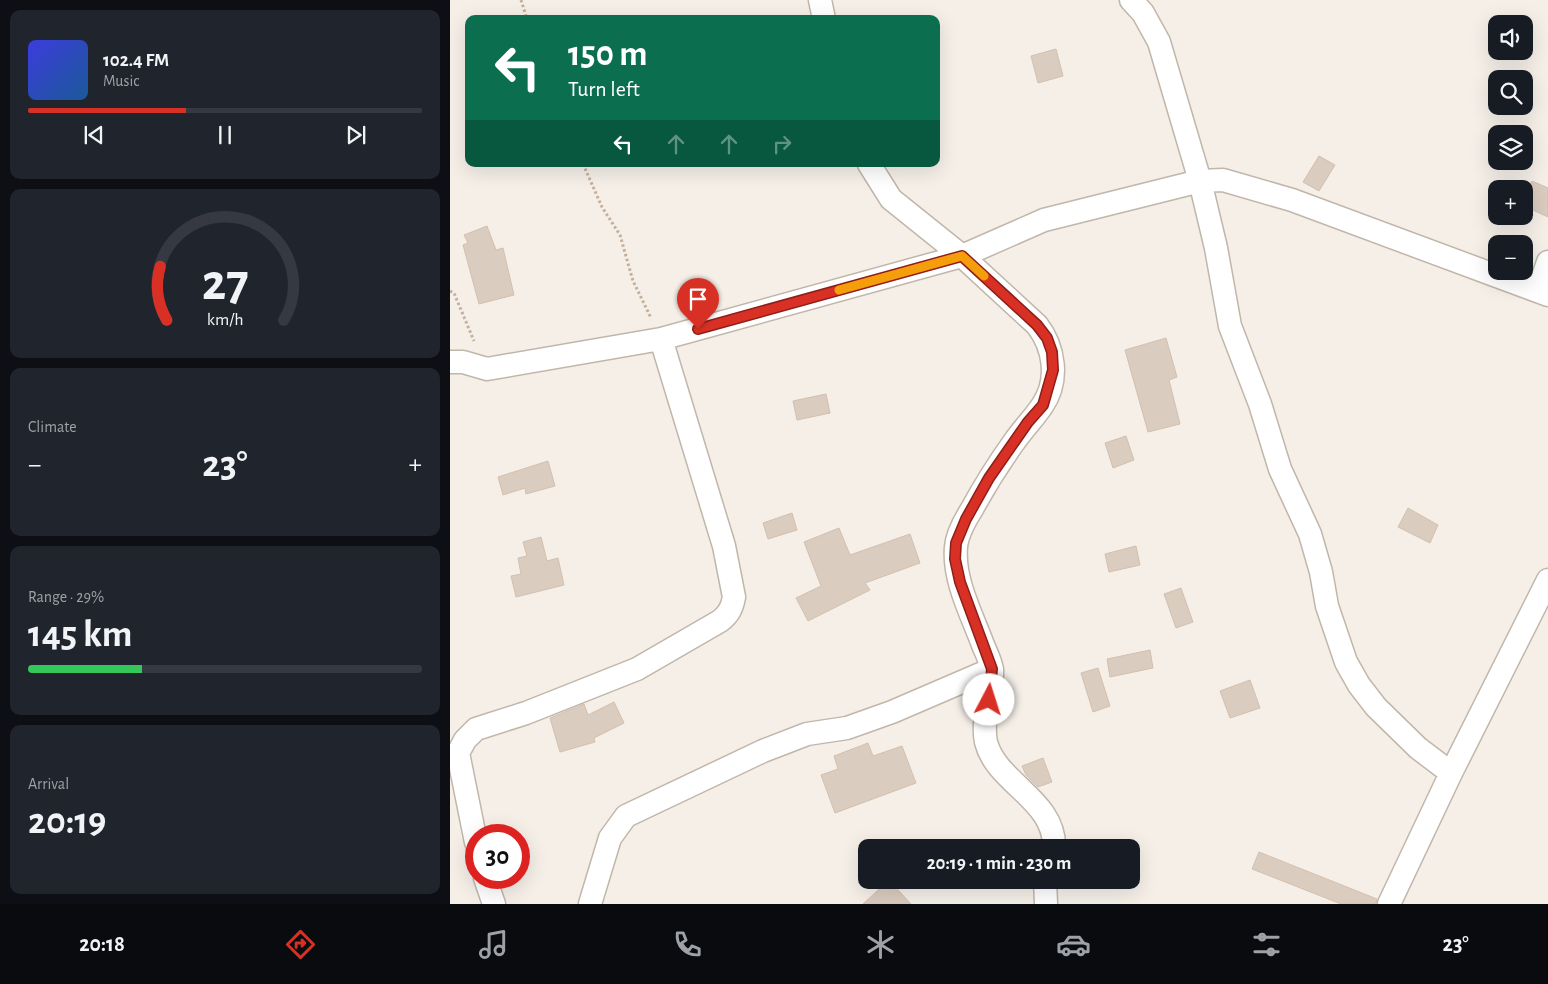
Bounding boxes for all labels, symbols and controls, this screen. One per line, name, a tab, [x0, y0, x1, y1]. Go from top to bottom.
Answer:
map controls	[1488, 15, 1533, 280]
button: sound	[1488, 15, 1533, 60]
icon: left	[485, 35, 550, 100]
text: 150 m	[568, 37, 648, 72]
text: 102.4 FM	[103, 51, 169, 70]
button: search	[1488, 70, 1533, 115]
text: Music	[103, 73, 139, 89]
text: Turn left	[568, 78, 640, 100]
icon: previous	[80, 121, 108, 149]
icon: pause	[211, 121, 239, 149]
icon: next	[342, 121, 370, 149]
button: layers	[1488, 125, 1533, 170]
icon: left	[609, 130, 637, 158]
icon: ahead	[662, 130, 690, 158]
icon: ahead	[715, 130, 743, 158]
icon: right	[768, 130, 796, 158]
button: +	[1488, 180, 1533, 225]
button: −	[1488, 235, 1533, 280]
text: 27	[202, 257, 248, 309]
pin	[677, 278, 719, 329]
icon: arrive	[684, 285, 712, 313]
text: km/h	[207, 311, 243, 329]
text: Climate	[28, 419, 77, 435]
text: 23°	[202, 446, 248, 484]
text: −	[28, 451, 41, 479]
text: +	[409, 451, 422, 479]
text: Range · 29%	[28, 589, 104, 605]
text: 145 km	[28, 616, 132, 654]
position arrow	[962, 673, 1014, 725]
text: Arrival	[28, 776, 69, 792]
text: 20:19	[28, 803, 106, 841]
speed limit sign: 30	[465, 824, 530, 889]
text: 20:19 · 1 min · 230 m	[927, 854, 1071, 873]
icon: directions	[283, 927, 318, 962]
icon: music	[476, 927, 511, 962]
icon: phone	[670, 927, 705, 962]
icon: climate	[863, 927, 898, 962]
icon: car	[1056, 927, 1091, 962]
icon: filters	[1249, 927, 1284, 962]
text: 20:18	[79, 933, 125, 955]
text: 23°	[1443, 933, 1469, 955]

